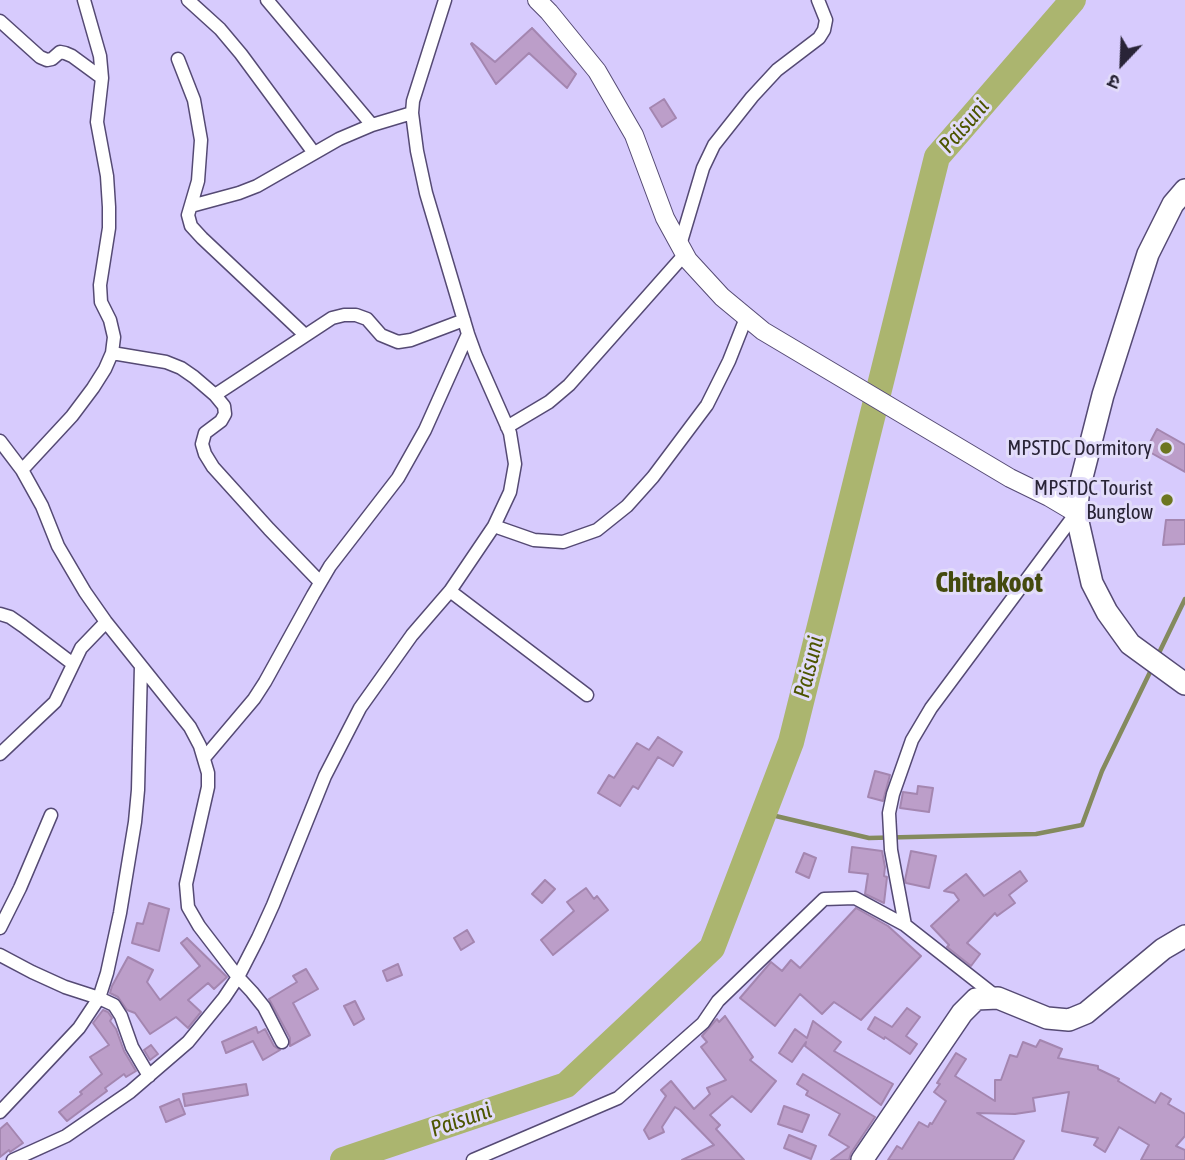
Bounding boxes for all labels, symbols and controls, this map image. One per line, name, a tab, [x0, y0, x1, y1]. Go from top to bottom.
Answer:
north arrow	[1087, 28, 1157, 98]
text: उ	[1104, 70, 1123, 95]
water label: Paisuni	[933, 93, 995, 159]
place label: MPSTDC Dormitory	[1007, 435, 1152, 461]
marker: MPSTDC Dormitory	[1158, 440, 1174, 456]
place label: MPSTDC Tourist Bunglow	[1034, 475, 1153, 525]
marker: MPSTDC Tourist Bunglow	[1159, 492, 1175, 508]
district label: Chitrakoot	[935, 566, 1043, 600]
water label: Paisuni	[788, 633, 830, 701]
water label: Paisuni	[427, 1097, 495, 1143]

